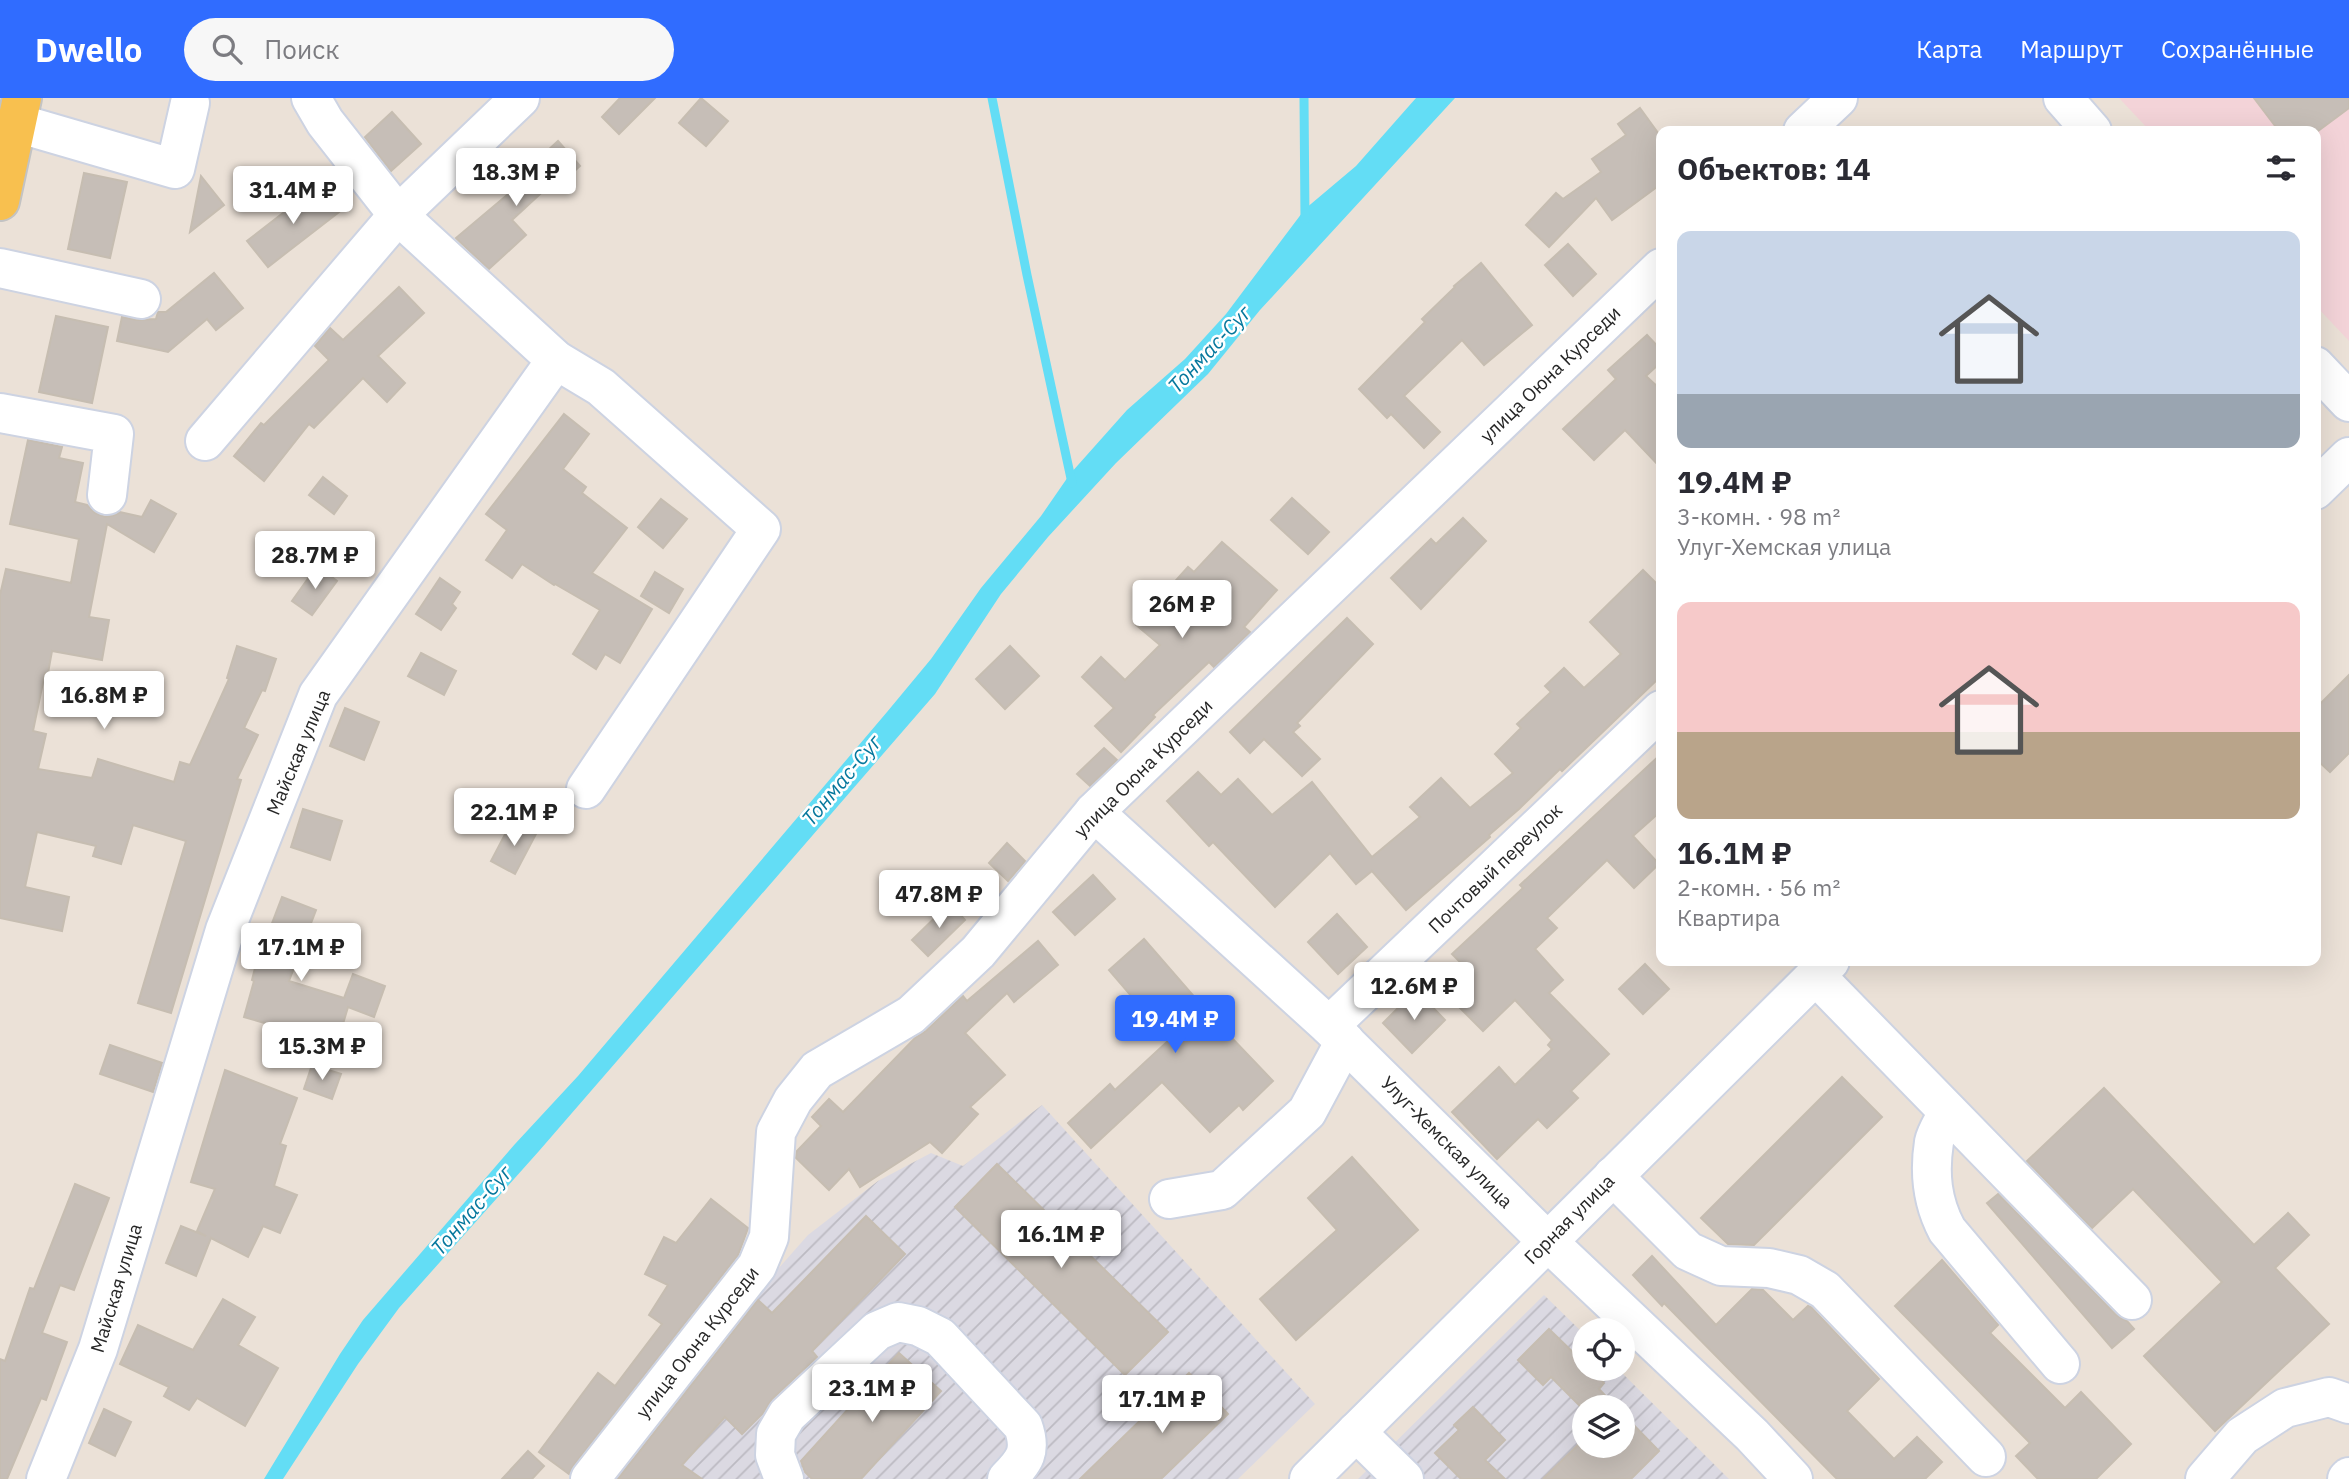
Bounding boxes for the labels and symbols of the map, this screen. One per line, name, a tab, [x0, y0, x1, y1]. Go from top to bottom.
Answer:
pin: 18.3M ₽	[451, 148, 581, 208]
pin: 31.4M ₽	[228, 166, 358, 226]
water label: Тонмас-Суг	[1161, 298, 1258, 399]
street label: улица Оюна Курседи	[1475, 301, 1625, 447]
pin: 28.7M ₽	[250, 532, 380, 591]
pin: 26M ₽	[1133, 580, 1231, 640]
pin: 16.8M ₽	[39, 672, 169, 731]
street label: Майская улица	[261, 686, 335, 818]
street label: улица Оюна Курседи	[1069, 694, 1217, 842]
water label: Тонмас-Суг	[795, 728, 888, 831]
pin: 22.1M ₽	[449, 788, 579, 848]
street label: Почтовый переулок	[1423, 798, 1567, 938]
pin: 47.8M ₽	[874, 870, 1004, 930]
pin: 17.1M ₽	[236, 924, 366, 983]
pin: 12.6M ₽	[1349, 962, 1479, 1022]
pin: 19.4M ₽	[1110, 996, 1240, 1055]
pin: 15.3M ₽	[257, 1023, 387, 1082]
street label: Улуг-Хемская улица	[1376, 1071, 1518, 1213]
water label: Тонмас-Суг	[424, 1158, 519, 1261]
street label: Горная улица	[1519, 1169, 1619, 1269]
pin: 16.1M ₽	[996, 1210, 1126, 1270]
street label: Майская улица	[85, 1220, 147, 1356]
street label: улица Оюна Курседи	[630, 1261, 764, 1423]
pin: 23.1M ₽	[807, 1364, 937, 1424]
pin: 17.1M ₽	[1097, 1376, 1227, 1435]

